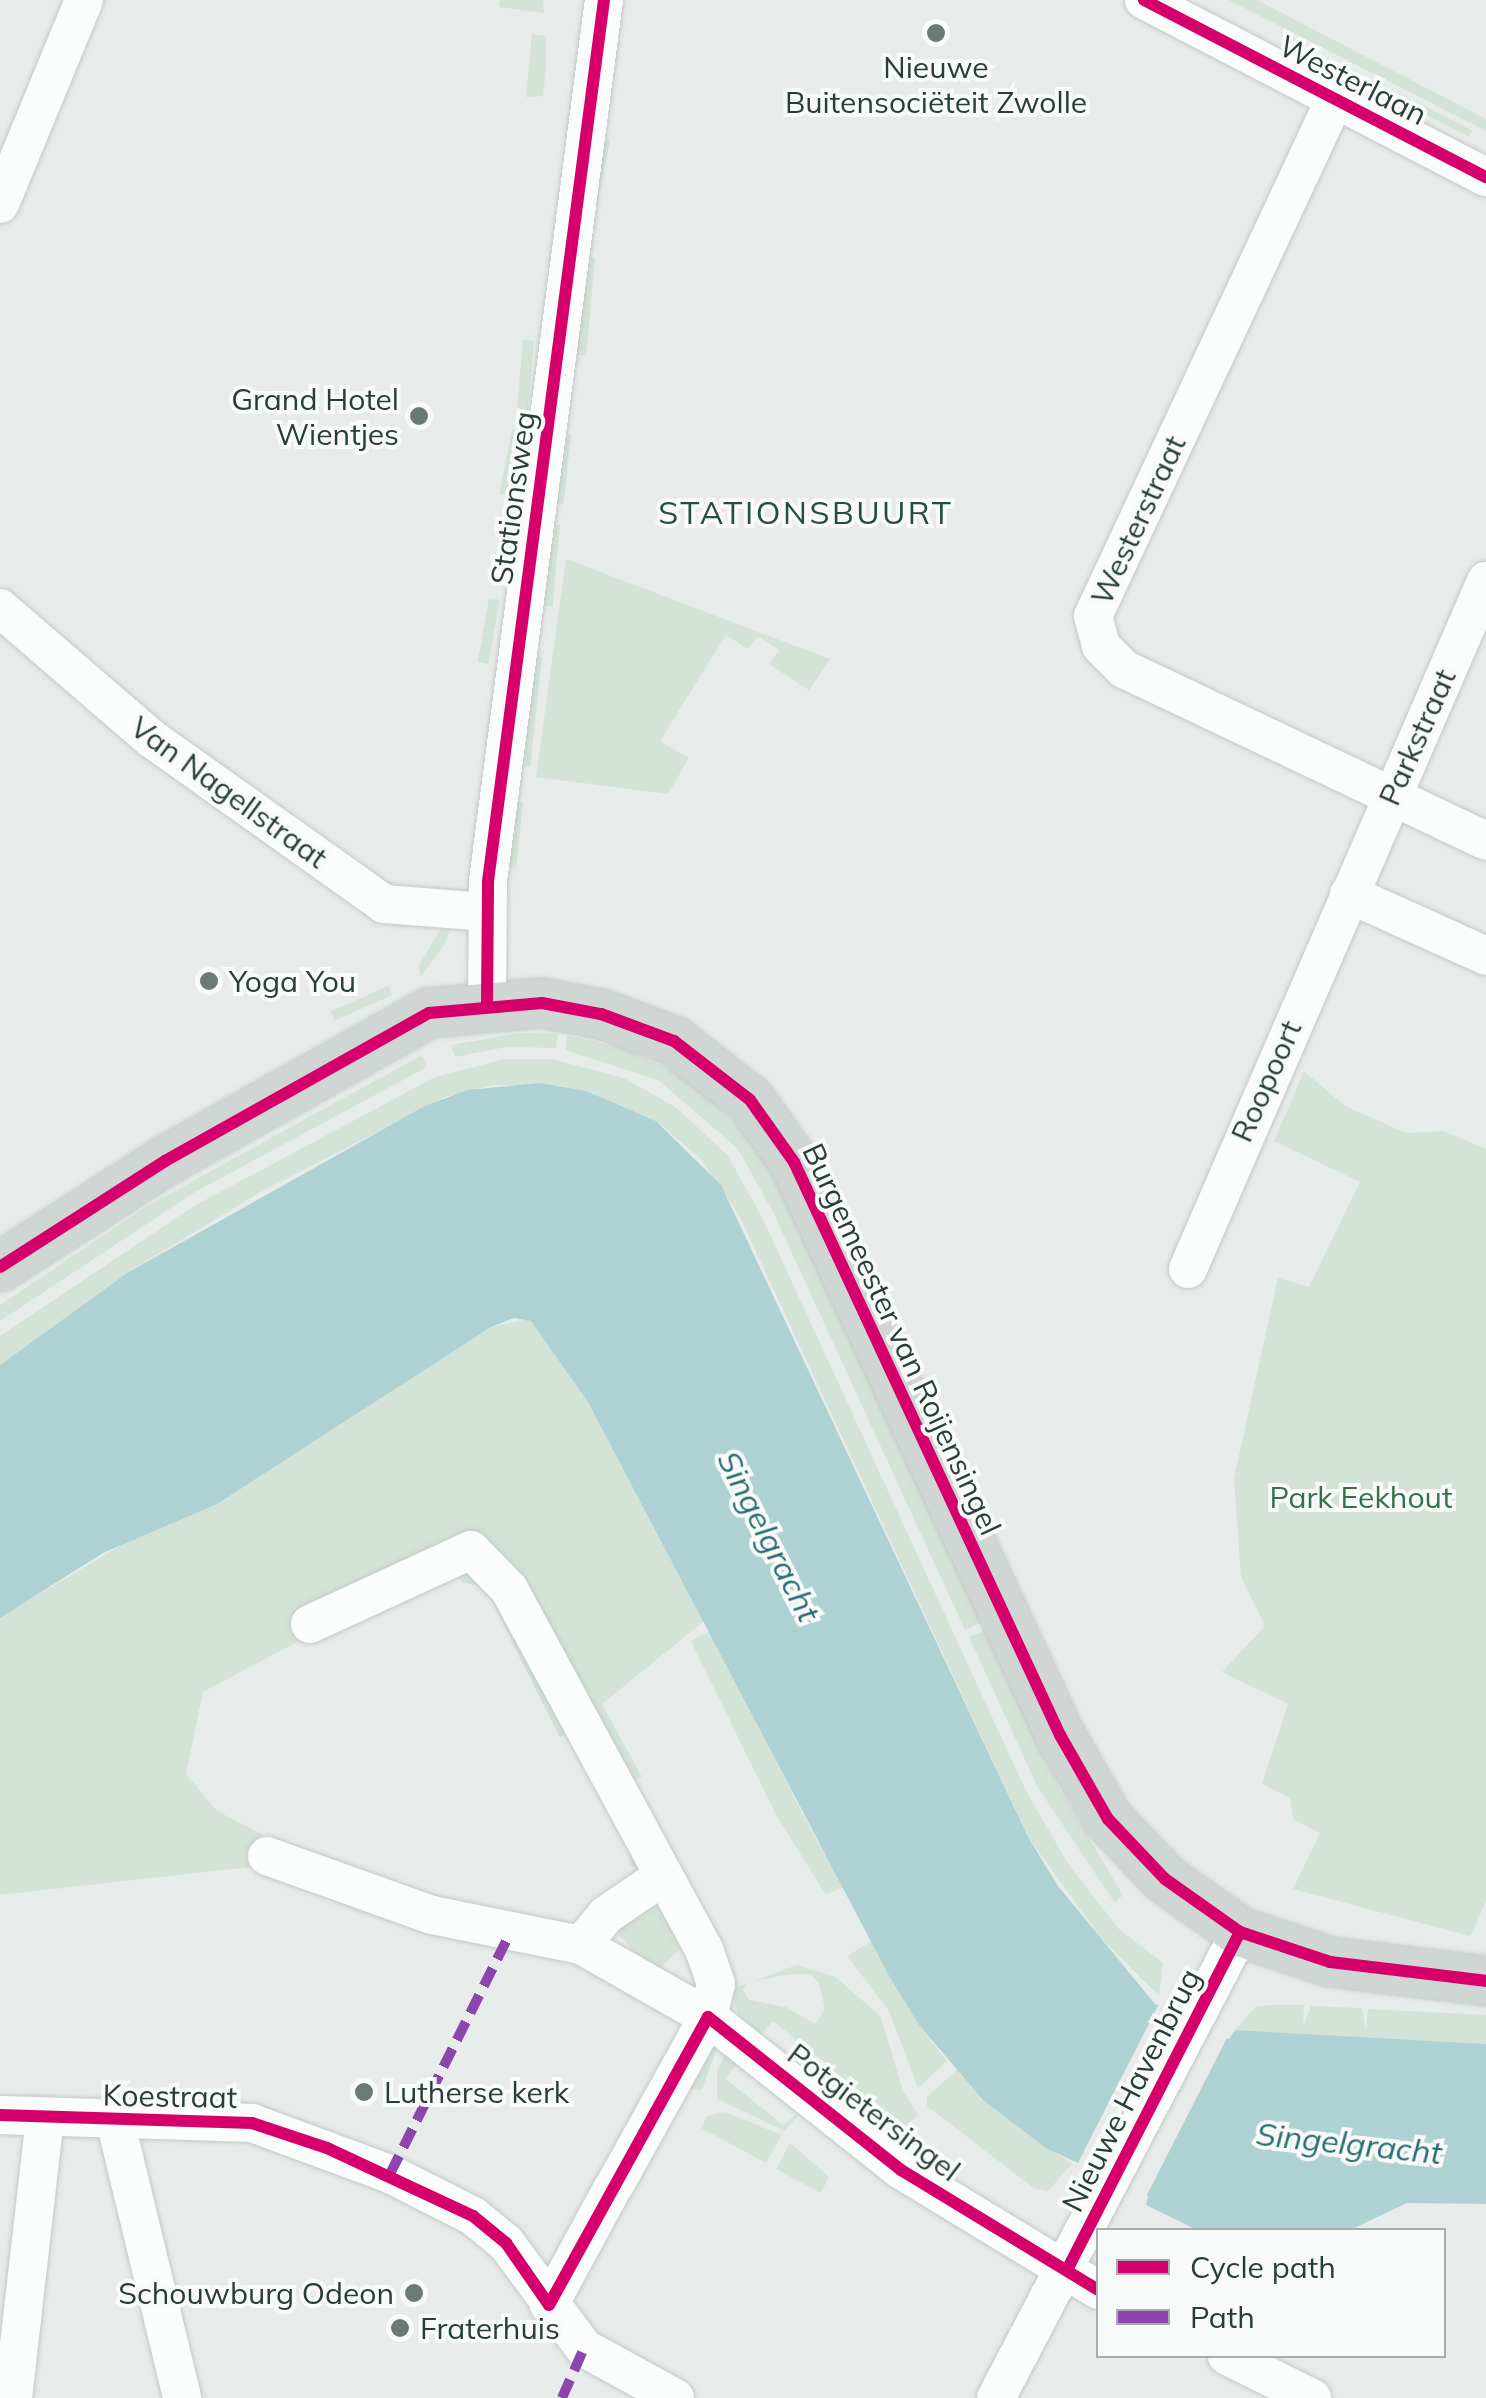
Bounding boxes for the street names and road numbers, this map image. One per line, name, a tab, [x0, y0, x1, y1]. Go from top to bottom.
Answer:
street label: Westerlaan	[1273, 27, 1433, 133]
street label: Stationsweg	[483, 409, 543, 587]
street label: Westerstraat	[1083, 430, 1193, 610]
street label: Parkstraat	[1371, 663, 1463, 811]
street label: Van Nagellstraat	[124, 709, 334, 875]
street label: Roopoort	[1223, 1015, 1309, 1147]
street label: Burgemeester van Roijensingel	[795, 1138, 1009, 1540]
street label: Nieuwe Havenbrug	[1054, 1962, 1208, 2218]
street label: Potgietersingel	[781, 2036, 967, 2188]
street label: Koestraat	[102, 2077, 238, 2115]

